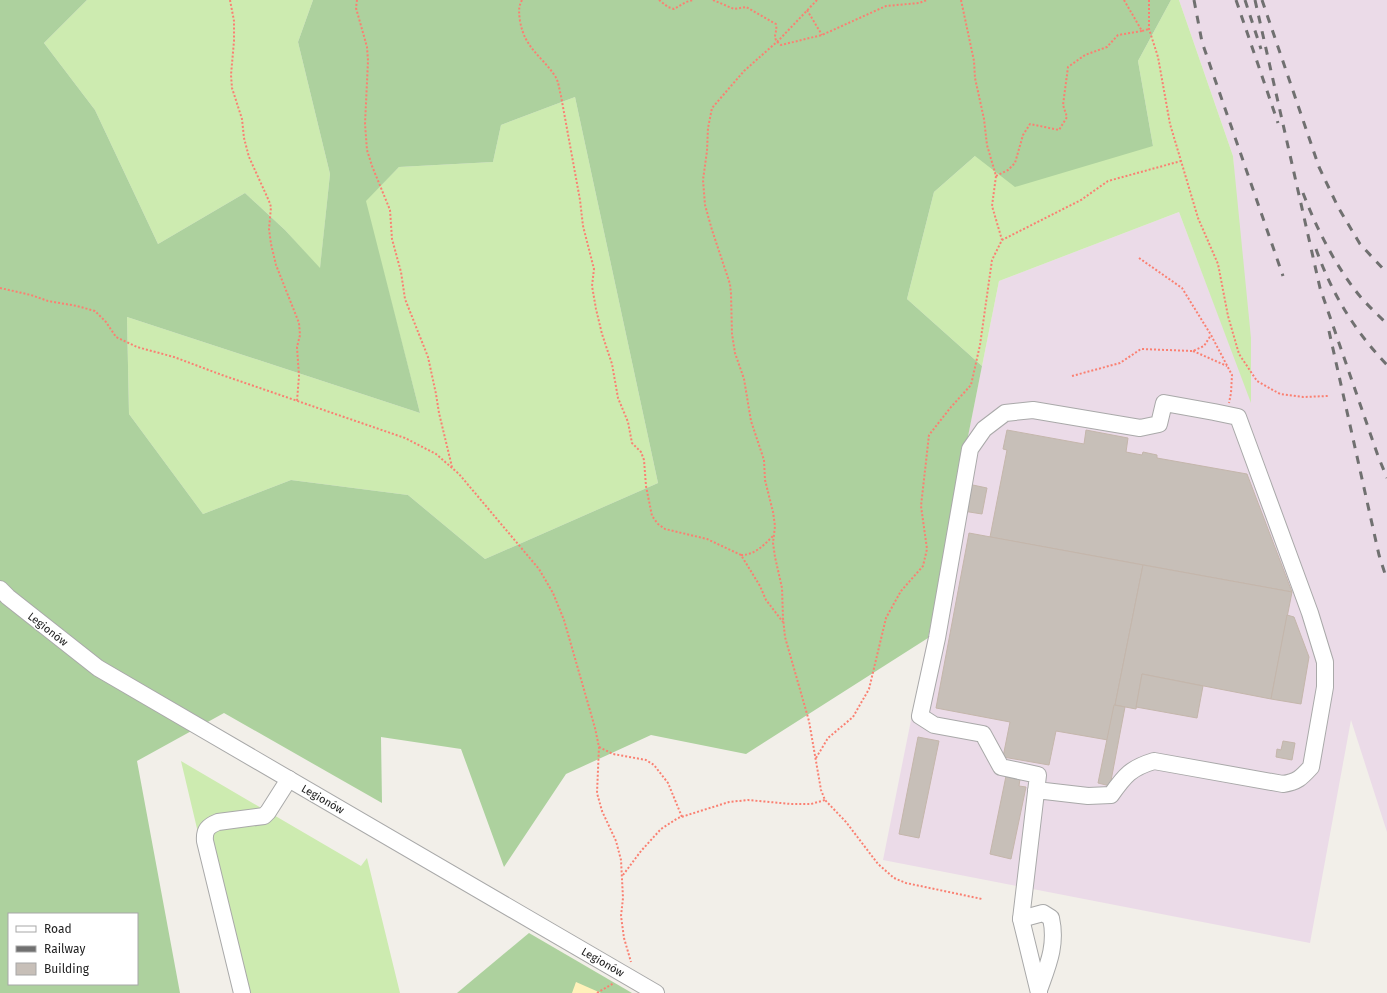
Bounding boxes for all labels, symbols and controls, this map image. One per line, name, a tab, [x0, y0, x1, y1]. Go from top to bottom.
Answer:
street label: Legionów	[25, 610, 70, 649]
street label: Legionów	[299, 782, 347, 817]
legend	[8, 913, 138, 985]
text: Road	[44, 922, 72, 936]
text: Railway	[44, 942, 85, 956]
street label: Legionów	[579, 945, 627, 980]
text: Building	[44, 962, 90, 976]

